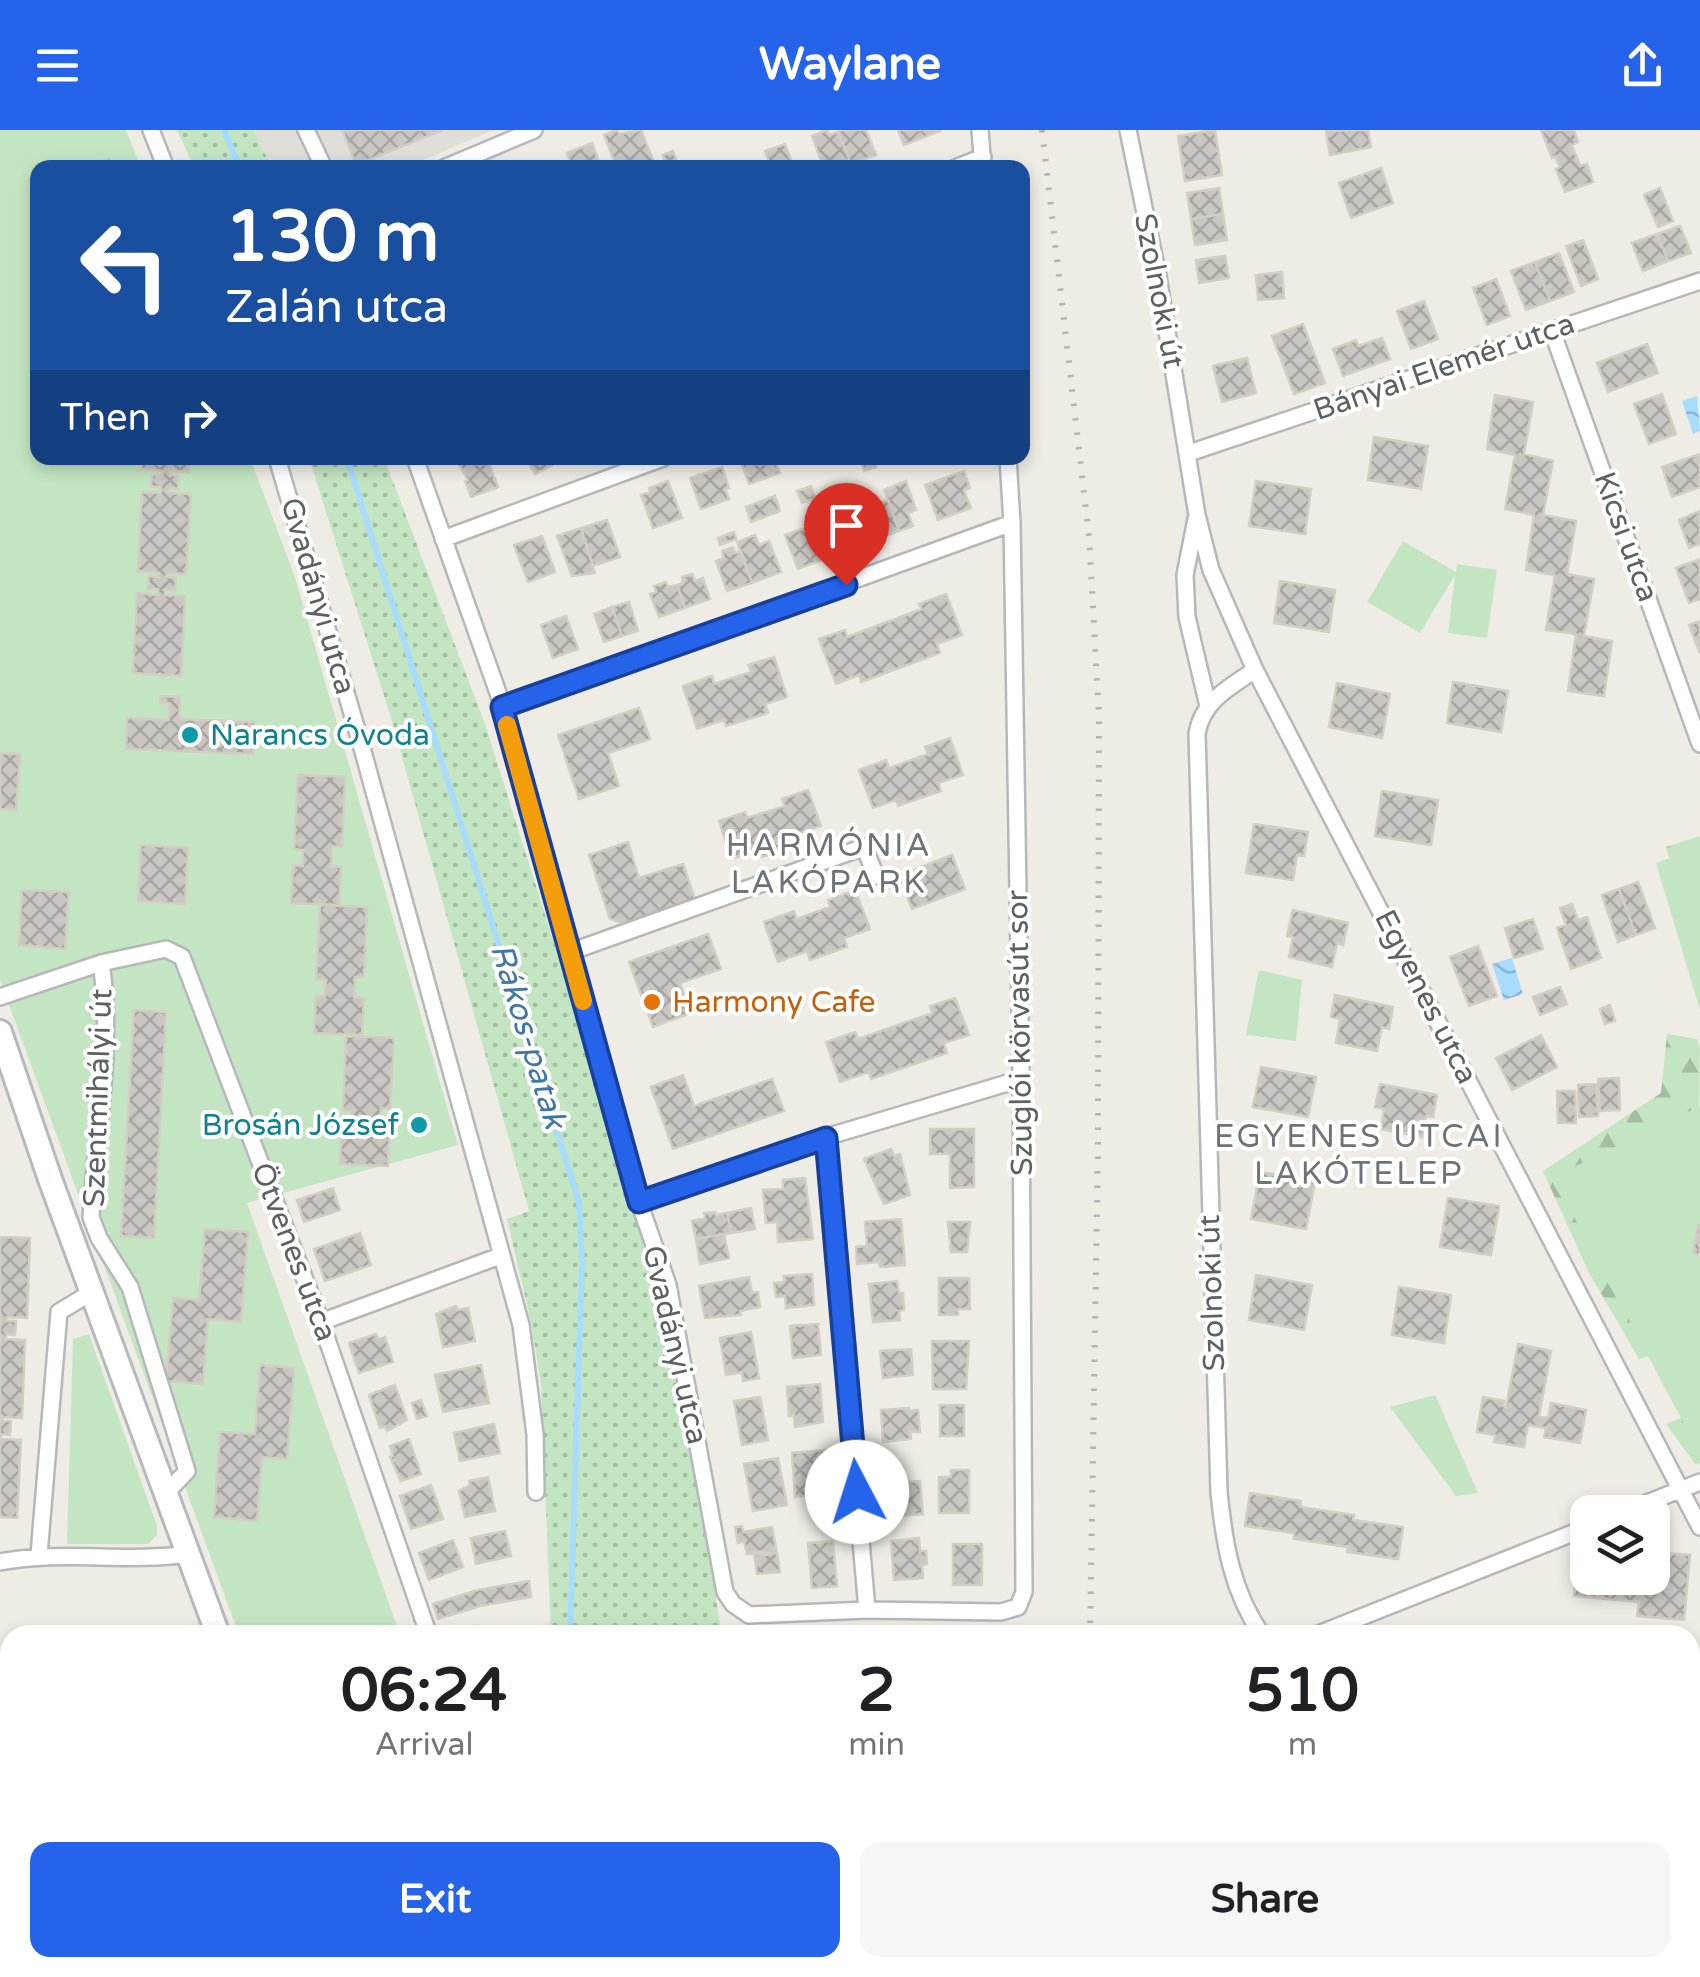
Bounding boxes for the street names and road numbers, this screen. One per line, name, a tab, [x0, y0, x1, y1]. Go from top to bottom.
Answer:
street label: Szolnoki út	[1126, 210, 1192, 372]
street label: Bányai Elemér utca	[1309, 305, 1579, 429]
street label: Kicsi utca	[1585, 467, 1667, 607]
street label: Gvadányi utca	[272, 493, 364, 699]
street label: Szuglói körvasút sor	[999, 889, 1041, 1176]
street label: Egyenes utca	[1366, 904, 1486, 1090]
street label: Szentmihályi út	[76, 988, 120, 1208]
street label: Ötvenes utca	[243, 1158, 345, 1346]
street label: Szolnoki út	[1191, 1214, 1233, 1372]
street label: Gvadányi utca	[634, 1242, 716, 1448]

